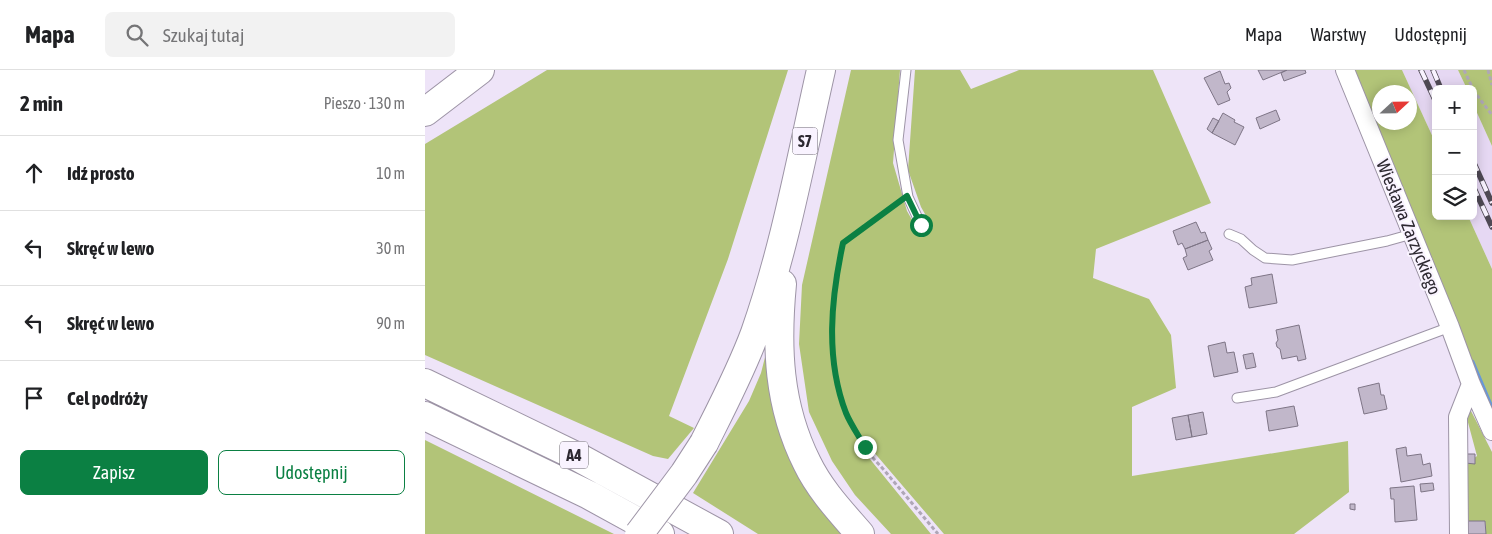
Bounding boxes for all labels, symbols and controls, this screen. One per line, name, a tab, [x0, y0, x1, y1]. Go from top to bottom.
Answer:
search box	[105, 12, 455, 57]
text: Mapa	[25, 21, 75, 48]
icon: search	[123, 21, 151, 49]
text: Szukaj tutaj	[163, 24, 244, 46]
text: Mapa	[1245, 24, 1282, 45]
text: Warstwy	[1310, 24, 1366, 45]
text: Udostępnij	[1394, 24, 1467, 45]
north arrow	[1372, 85, 1417, 130]
map controls	[1432, 85, 1477, 220]
button: +	[1432, 85, 1477, 130]
text: 2 min	[20, 91, 63, 115]
text: Pieszo · 130 m	[324, 94, 405, 112]
road number: S7	[793, 128, 817, 154]
button: −	[1432, 130, 1477, 175]
street label: Wiesława Zarzyckiego	[1372, 156, 1446, 298]
icon: ahead	[20, 159, 48, 187]
text: Idź prosto	[67, 162, 135, 184]
text: 10 m	[376, 164, 405, 182]
button: layers	[1432, 175, 1477, 220]
route start	[910, 214, 933, 237]
icon: left	[20, 234, 48, 262]
text: Skręć w lewo	[67, 237, 154, 259]
text: 30 m	[376, 239, 405, 257]
icon: left	[20, 309, 48, 337]
text: Skręć w lewo	[67, 312, 154, 334]
text: 90 m	[376, 314, 405, 332]
icon: arrive	[20, 384, 48, 412]
text: Cel podróży	[67, 387, 148, 409]
route end	[854, 436, 877, 459]
road number: A4	[560, 442, 588, 468]
button: Zapisz	[20, 450, 208, 495]
button: Udostępnij	[218, 450, 405, 495]

